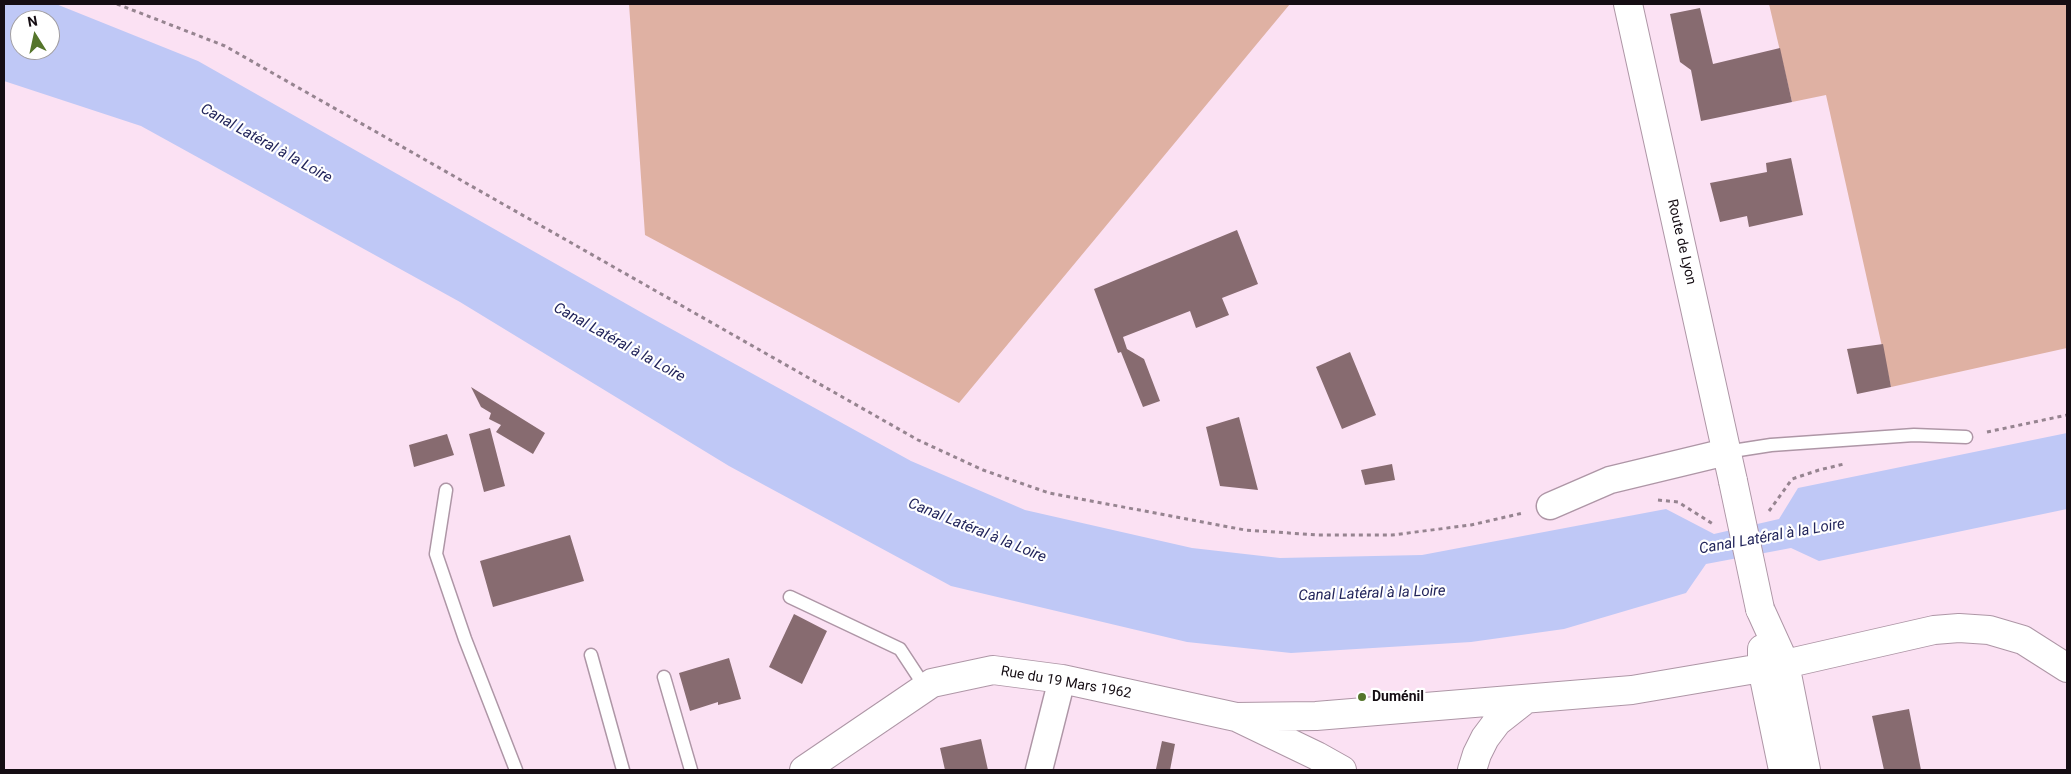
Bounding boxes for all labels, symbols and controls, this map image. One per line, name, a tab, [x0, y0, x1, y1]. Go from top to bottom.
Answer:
north arrow	[10, 10, 60, 60]
text: N	[26, 12, 39, 30]
water label: Canal Latéral à la Loire	[197, 100, 335, 188]
street label: Route de Lyon	[1663, 197, 1699, 287]
water label: Canal Latéral à la Loire	[550, 299, 688, 387]
water label: Canal Latéral à la Loire	[905, 495, 1049, 567]
water label: Canal Latéral à la Loire	[1698, 515, 1846, 559]
water label: Canal Latéral à la Loire	[1298, 582, 1446, 606]
street label: Rue du 19 Mars 1962	[999, 663, 1133, 703]
place label: Duménil	[1372, 689, 1424, 705]
marker: Duménil	[1356, 691, 1368, 703]

